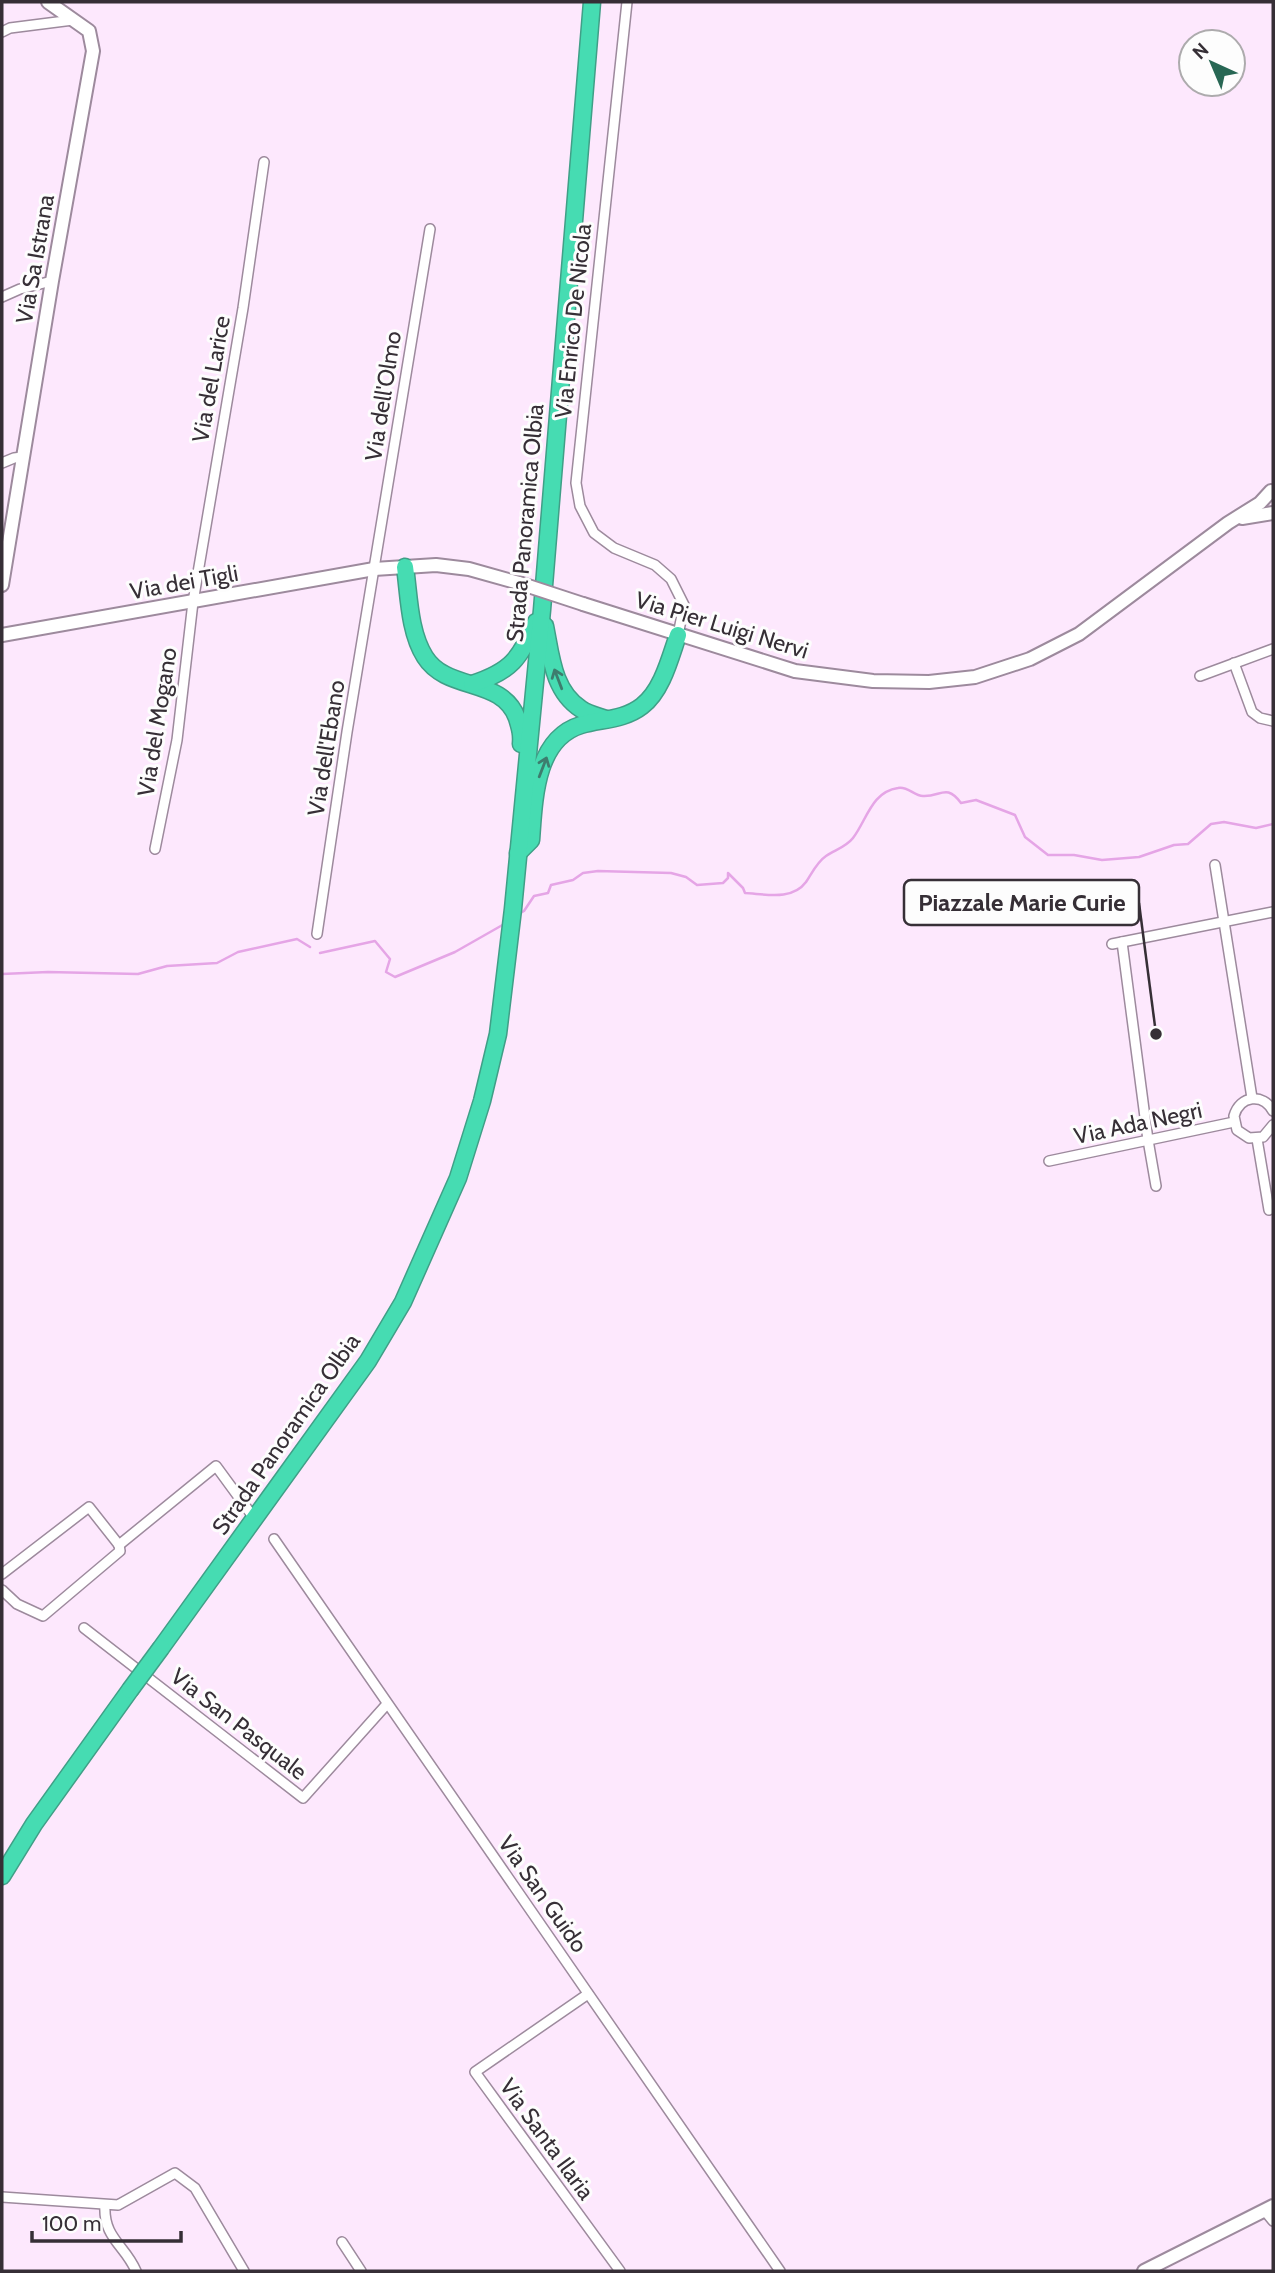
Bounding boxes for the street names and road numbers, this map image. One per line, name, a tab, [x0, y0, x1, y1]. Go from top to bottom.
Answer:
street label: Via Sa Istrana	[10, 192, 60, 326]
street label: Via Enrico De Nicola	[549, 222, 597, 420]
street label: Via del Larice	[186, 313, 236, 444]
street label: Via dell'Olmo	[359, 329, 407, 463]
street label: Strada Panoramica Olbia	[501, 403, 549, 643]
street label: Via dei Tigli	[128, 559, 240, 605]
street label: Via Pier Luigi Nervi	[632, 585, 812, 665]
street label: Via del Mogano	[131, 646, 183, 798]
street label: Via dell'Ebano	[301, 678, 351, 818]
street label: Via Ada Negri	[1071, 1096, 1205, 1150]
street label: Strada Panoramica Olbia	[206, 1328, 366, 1540]
street label: Via San Pasquale	[165, 1662, 313, 1786]
street label: Via San Guido	[492, 1830, 594, 1958]
street label: Via Santa Ilaria	[494, 2073, 600, 2205]

